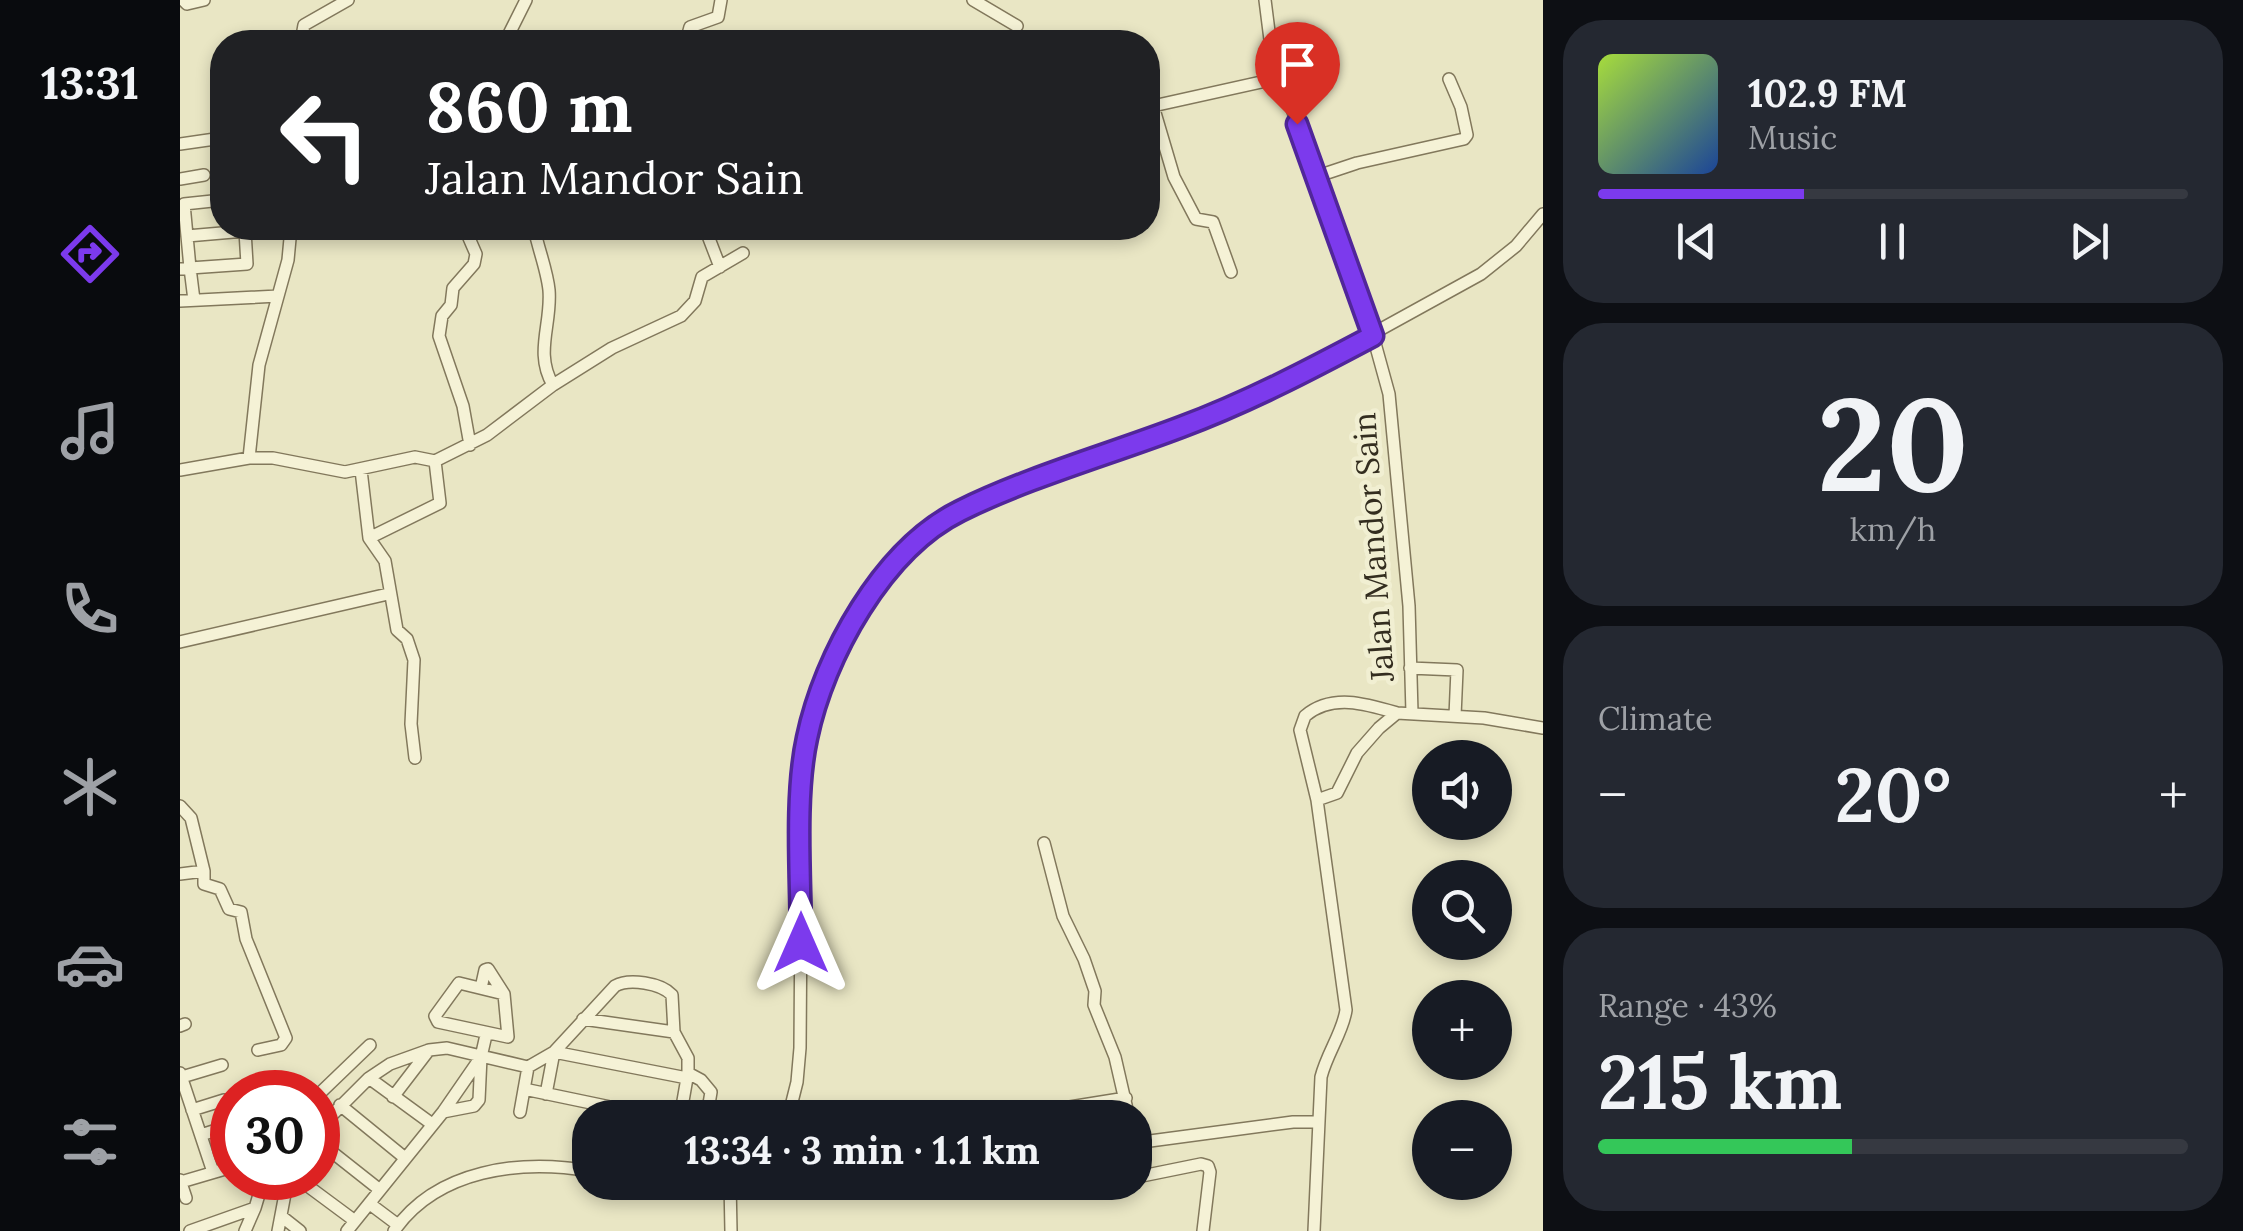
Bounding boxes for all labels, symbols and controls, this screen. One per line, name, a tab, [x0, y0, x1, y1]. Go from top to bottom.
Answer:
pin	[1255, 22, 1340, 125]
icon: arrive	[1270, 37, 1325, 92]
text: 13:31	[41, 54, 139, 111]
text: 860 m	[425, 62, 633, 151]
text: 102.9 FM	[1748, 69, 1907, 117]
icon: left	[260, 70, 390, 200]
text: Music	[1748, 117, 1837, 158]
text: Jalan Mandor Sain	[425, 149, 804, 206]
icon: previous	[1669, 214, 1724, 269]
icon: pause	[1865, 214, 1920, 269]
icon: next	[2062, 214, 2117, 269]
icon: directions	[55, 219, 125, 289]
text: 20	[1817, 360, 1969, 527]
icon: music	[55, 396, 125, 466]
street label: Jalan Mandor Sain	[1343, 411, 1403, 684]
text: km/h	[1850, 509, 1936, 550]
icon: phone	[55, 574, 125, 644]
text: Climate	[1598, 698, 1713, 739]
map controls	[1412, 740, 1512, 1200]
button: sound	[1412, 740, 1512, 840]
text: 20°	[1835, 747, 1951, 843]
icon: climate	[55, 752, 125, 822]
text: −	[1598, 760, 1627, 830]
text: +	[2159, 760, 2188, 830]
button: search	[1412, 860, 1512, 960]
position arrow	[749, 891, 853, 995]
icon: car	[55, 929, 125, 999]
button: +	[1412, 980, 1512, 1080]
text: Range · 43%	[1598, 985, 1777, 1026]
text: 215 km	[1598, 1034, 1842, 1130]
speed limit sign: 30	[210, 1070, 340, 1200]
button: −	[1412, 1100, 1512, 1200]
icon: filters	[55, 1107, 125, 1177]
text: 13:34 · 3 min · 1.1 km	[684, 1126, 1040, 1174]

